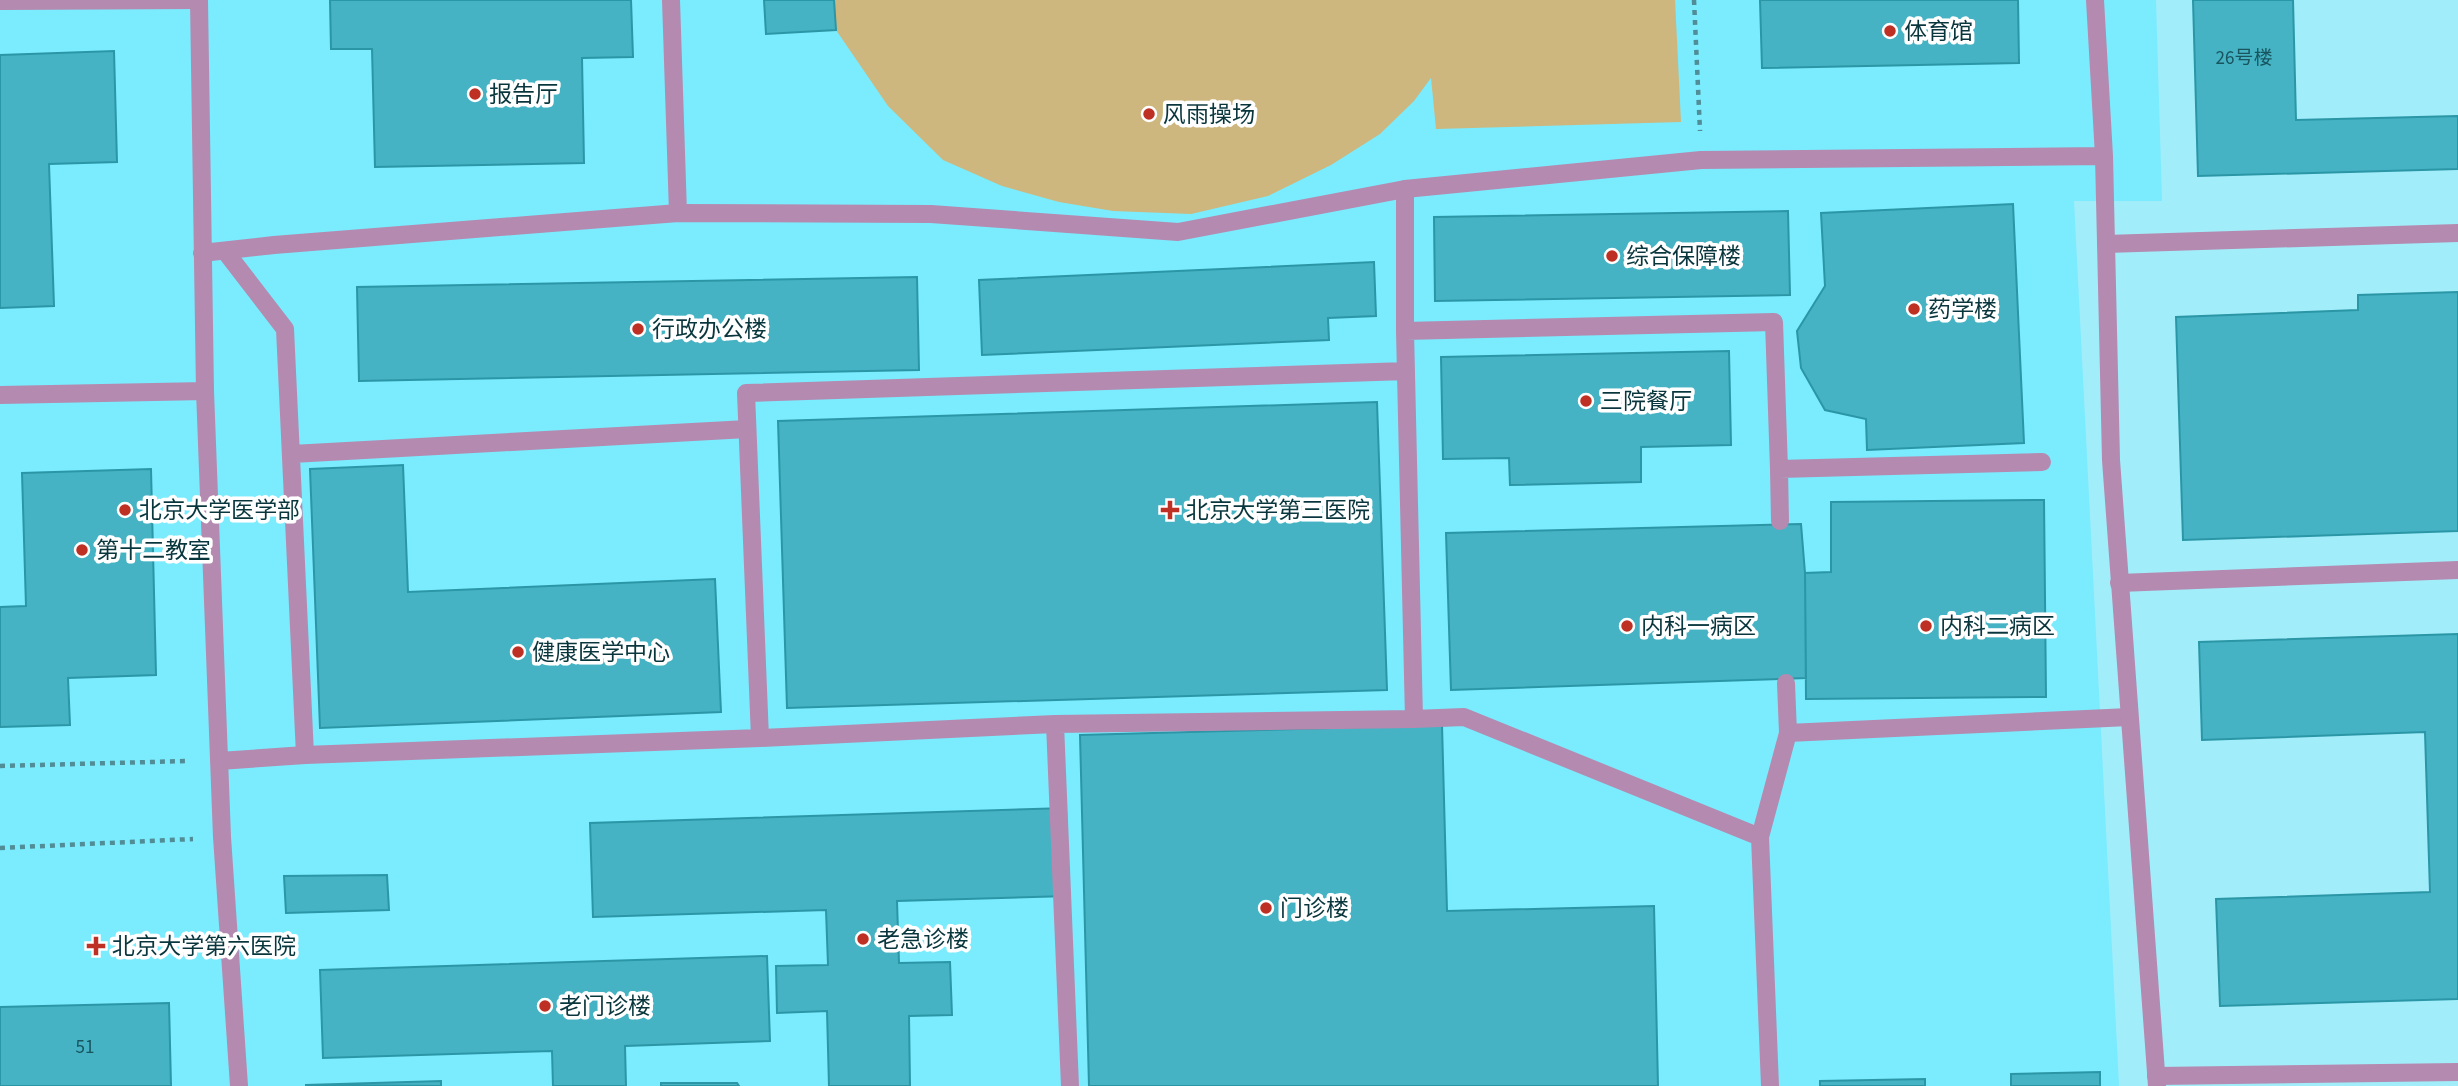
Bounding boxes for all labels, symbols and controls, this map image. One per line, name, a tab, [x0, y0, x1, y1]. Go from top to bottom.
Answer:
place label: 体育馆	[1904, 15, 1973, 48]
marker: 体育馆	[1882, 23, 1898, 39]
house number: 26号楼	[2216, 45, 2272, 72]
place label: 报告厅	[489, 78, 558, 111]
marker: 报告厅	[467, 86, 483, 102]
place label: 风雨操场	[1163, 98, 1255, 131]
marker: 风雨操场	[1141, 106, 1157, 122]
place label: 综合保障楼	[1626, 240, 1741, 273]
marker: 综合保障楼	[1604, 248, 1620, 264]
place label: 药学楼	[1928, 293, 1997, 326]
marker: 药学楼	[1906, 301, 1922, 317]
place label: 行政办公楼	[652, 313, 767, 346]
marker: 行政办公楼	[630, 321, 646, 337]
place label: 三院餐厅	[1600, 385, 1692, 418]
marker: 三院餐厅	[1578, 393, 1594, 409]
place label: 北京大学医学部	[139, 494, 300, 527]
place label: 北京大学第三医院	[1186, 494, 1370, 527]
marker: 北京大学第三医院	[1160, 500, 1180, 520]
marker: 北京大学医学部	[117, 502, 133, 518]
place label: 第十二教室	[96, 534, 211, 567]
marker: 第十二教室	[74, 542, 90, 558]
place label: 内科一病区	[1641, 610, 1756, 643]
place label: 内科二病区	[1940, 610, 2055, 643]
marker: 内科一病区	[1619, 618, 1635, 634]
marker: 内科二病区	[1918, 618, 1934, 634]
place label: 健康医学中心	[532, 636, 670, 669]
marker: 健康医学中心	[510, 644, 526, 660]
place label: 门诊楼	[1280, 892, 1349, 925]
marker: 门诊楼	[1258, 900, 1274, 916]
place label: 老急诊楼	[877, 923, 969, 956]
place label: 北京大学第六医院	[112, 930, 296, 963]
marker: 老急诊楼	[855, 931, 871, 947]
marker: 北京大学第六医院	[86, 936, 106, 956]
place label: 老门诊楼	[559, 990, 651, 1023]
marker: 老门诊楼	[537, 998, 553, 1014]
house number: 51	[76, 1034, 94, 1061]

